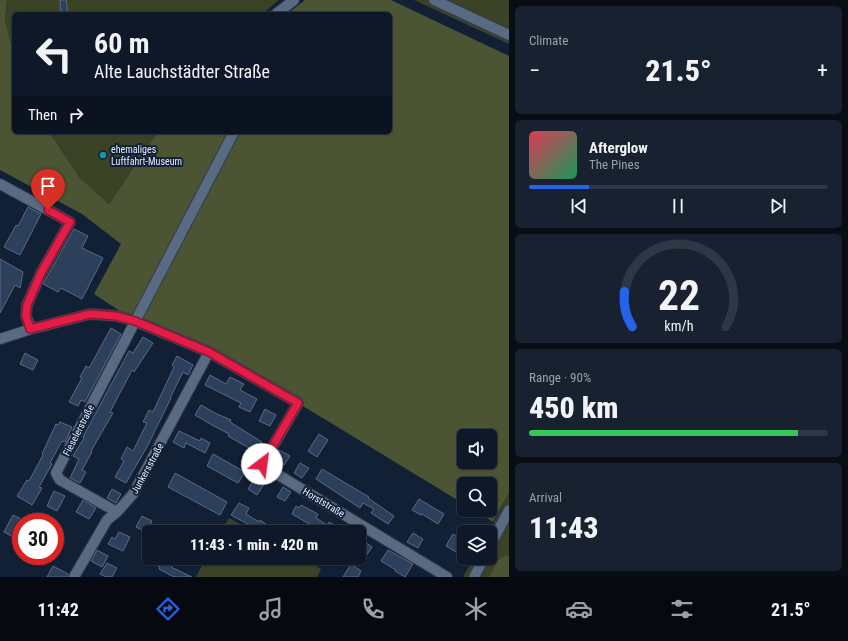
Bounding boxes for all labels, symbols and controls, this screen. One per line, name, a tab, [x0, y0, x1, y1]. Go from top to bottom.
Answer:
text: 60 m	[94, 27, 150, 60]
icon: left	[28, 28, 80, 80]
text: Climate	[529, 33, 568, 48]
text: 21.5°	[645, 53, 712, 88]
text: −	[529, 58, 540, 83]
text: +	[817, 58, 828, 83]
text: Alte Lauchstädter Straße	[94, 61, 270, 82]
icon: right	[65, 104, 87, 126]
text: Then	[28, 106, 57, 124]
text: Afterglow	[589, 139, 648, 157]
place label: ehemaliges Luftfahrt-Museum	[111, 144, 182, 167]
marker: ehemaliges Luftfahrt-Museum	[98, 150, 108, 160]
text: The Pines	[589, 157, 640, 172]
pin	[31, 169, 65, 210]
icon: arrive	[37, 175, 59, 197]
icon: previous	[568, 195, 590, 217]
icon: pause	[667, 195, 689, 217]
icon: next	[767, 195, 789, 217]
text: 22	[657, 270, 700, 319]
text: km/h	[664, 317, 693, 333]
text: Range · 90%	[529, 370, 591, 385]
text: 450 km	[529, 390, 618, 425]
street label: Fieselerstraße	[61, 402, 96, 458]
map controls	[457, 429, 497, 565]
button: sound	[457, 429, 497, 469]
street label: Junkersstraße	[129, 441, 166, 496]
position arrow	[241, 443, 283, 485]
button: search	[457, 477, 497, 517]
street label: Horststraße	[301, 486, 347, 519]
text: Arrival	[529, 490, 562, 505]
text: 11:43	[529, 510, 598, 545]
speed limit sign: 30	[12, 513, 64, 565]
button: layers	[457, 525, 497, 565]
text: 11:43 · 1 min · 420 m	[190, 536, 318, 554]
icon: directions	[154, 595, 182, 623]
icon: music	[257, 595, 285, 623]
icon: phone	[359, 595, 387, 623]
icon: climate	[462, 595, 490, 623]
icon: car	[565, 595, 593, 623]
icon: filters	[668, 595, 696, 623]
text: 11:42	[37, 599, 79, 620]
text: 21.5°	[771, 599, 811, 620]

